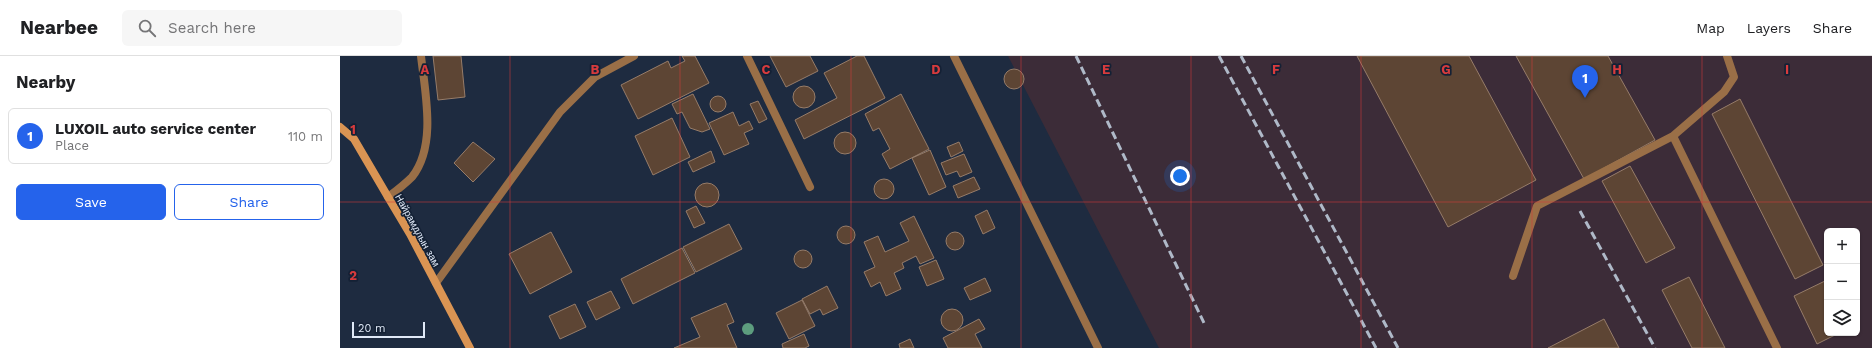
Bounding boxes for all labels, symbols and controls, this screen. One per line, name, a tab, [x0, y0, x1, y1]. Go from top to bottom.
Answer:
search box	[122, 10, 402, 46]
text: Nearbee	[20, 16, 98, 39]
icon: search	[136, 17, 158, 39]
text: Search here	[168, 19, 256, 37]
text: Map	[1696, 20, 1725, 36]
text: Layers	[1747, 20, 1791, 36]
text: Share	[1813, 20, 1852, 36]
text: A	[421, 62, 430, 77]
text: B	[591, 62, 600, 77]
text: C	[762, 62, 771, 77]
text: D	[931, 62, 941, 77]
text: E	[1102, 62, 1110, 77]
text: F	[1272, 62, 1280, 77]
text: G	[1441, 62, 1451, 77]
text: H	[1612, 62, 1622, 77]
text: I	[1785, 62, 1789, 77]
pin: 1	[1572, 65, 1598, 98]
text: Nearby	[16, 72, 75, 92]
text: LUXOIL auto service center	[55, 120, 256, 138]
text: 1	[350, 122, 356, 137]
text: 1	[27, 129, 33, 144]
text: 110 m	[288, 129, 323, 144]
text: Place	[55, 138, 89, 153]
your location	[1170, 166, 1190, 186]
button: Save	[16, 184, 166, 220]
button: Share	[174, 184, 324, 220]
street label: Найрамдлын зам	[393, 192, 442, 269]
map controls	[1824, 228, 1860, 336]
button: +	[1824, 228, 1860, 264]
button: −	[1824, 264, 1860, 300]
text: 2	[349, 268, 357, 283]
button: layers	[1824, 300, 1860, 336]
scale bar	[352, 320, 425, 339]
text: 20 m	[358, 322, 386, 335]

